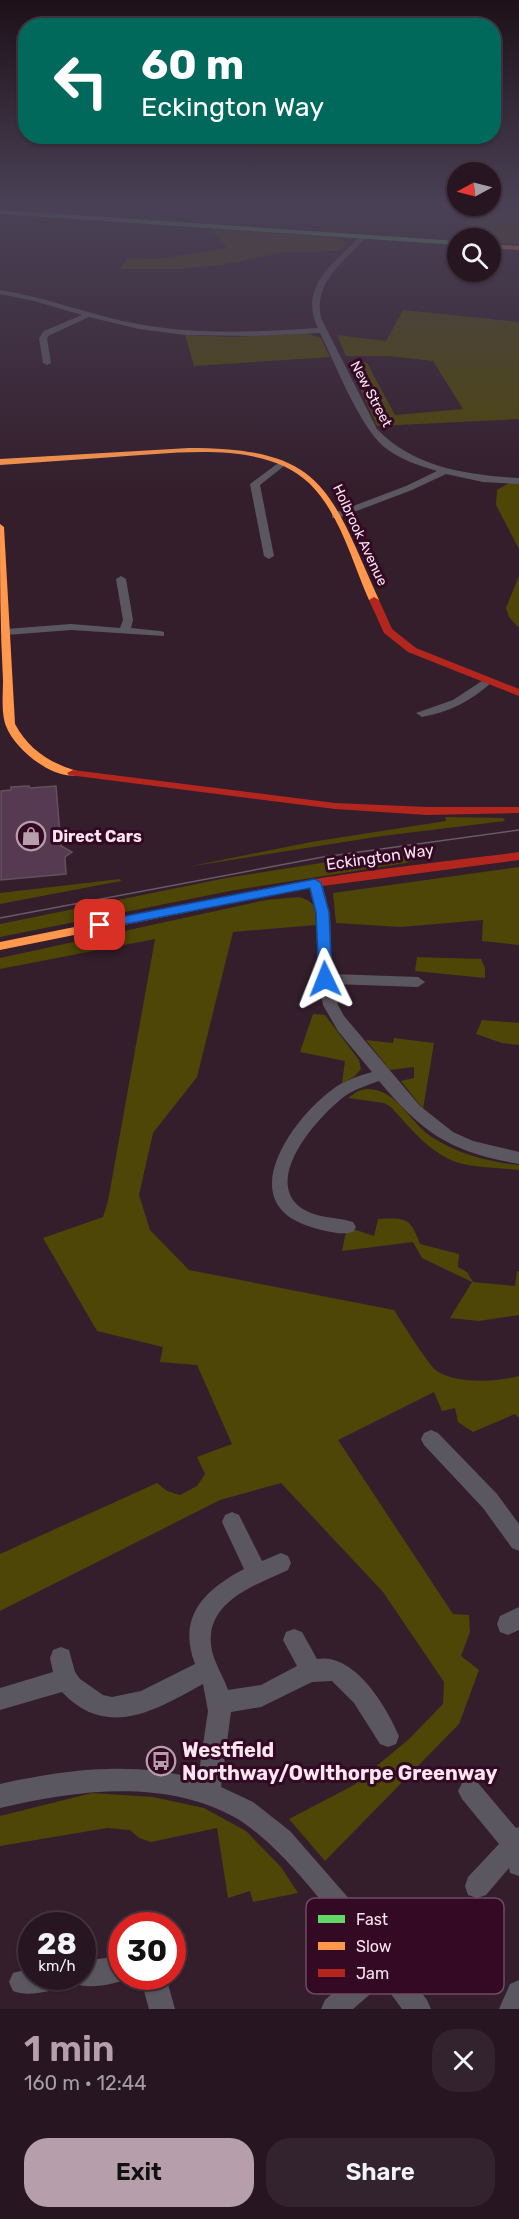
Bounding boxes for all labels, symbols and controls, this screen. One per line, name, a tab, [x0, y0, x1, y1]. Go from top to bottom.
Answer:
text: 60 m	[141, 40, 244, 90]
icon: left	[42, 42, 120, 120]
text: Eckington Way	[141, 91, 324, 123]
north arrow	[447, 162, 501, 216]
map controls	[447, 162, 501, 282]
button: search	[447, 228, 501, 282]
street label: New Street	[347, 358, 396, 430]
street label: Holbrook Avenue	[329, 481, 391, 589]
shop icon: Direct Cars	[15, 820, 47, 852]
place label: Direct Cars	[52, 827, 142, 846]
street label: Eckington Way	[325, 840, 435, 874]
pin	[74, 899, 125, 950]
icon: arrive	[83, 908, 116, 941]
position arrow	[293, 947, 357, 1011]
place label: Westfield Northway/Owlthorpe Greenway	[182, 1738, 497, 1785]
bus stop icon: Westfield Northway/Owlthorpe Greenway	[145, 1745, 177, 1777]
legend	[306, 1898, 504, 1994]
text: Fast	[356, 1910, 388, 1929]
speed limit sign: 30	[108, 1912, 186, 1990]
text: 28	[37, 1926, 77, 1962]
text: Slow	[356, 1937, 392, 1956]
text: km/h	[38, 1957, 76, 1975]
text: Jam	[356, 1964, 389, 1983]
text: 1 min	[24, 2027, 115, 2070]
button: close	[432, 2029, 495, 2092]
text: 160 m · 12:44	[24, 2071, 147, 2095]
button: Exit	[24, 2138, 254, 2207]
button: Share	[266, 2138, 495, 2207]

